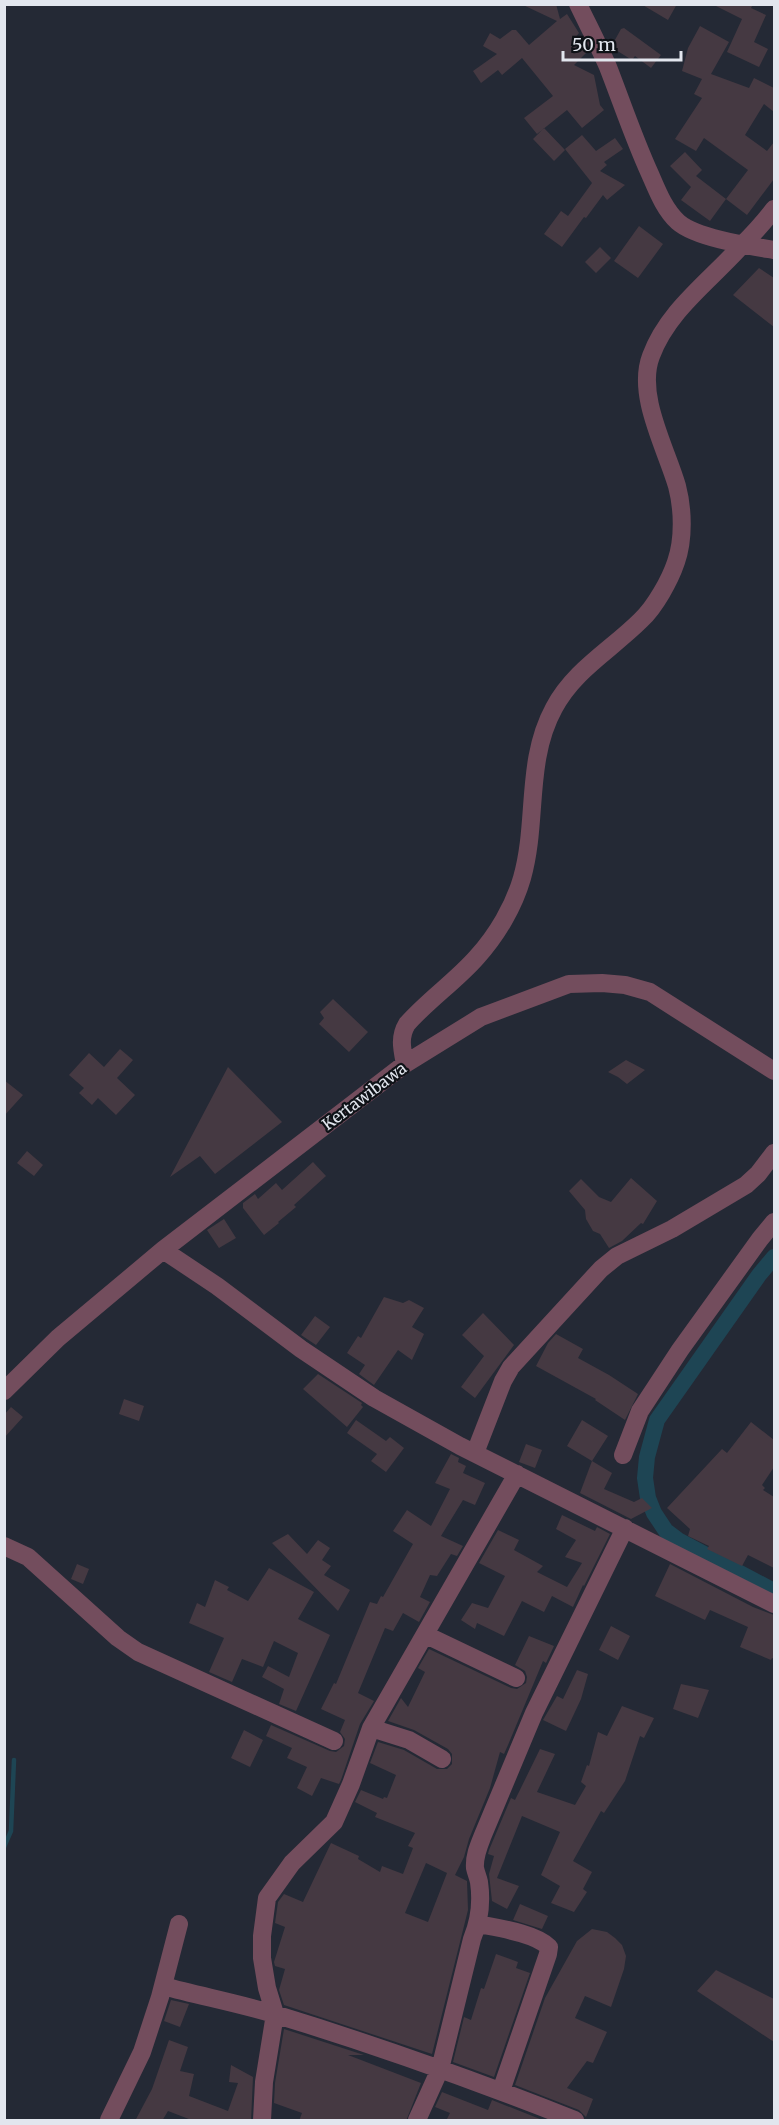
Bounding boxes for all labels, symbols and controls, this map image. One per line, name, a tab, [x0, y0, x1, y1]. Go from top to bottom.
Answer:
scale bar	[563, 24, 682, 62]
text: 50 m	[572, 33, 616, 56]
street label: Kertawibawa	[318, 1058, 410, 1134]

